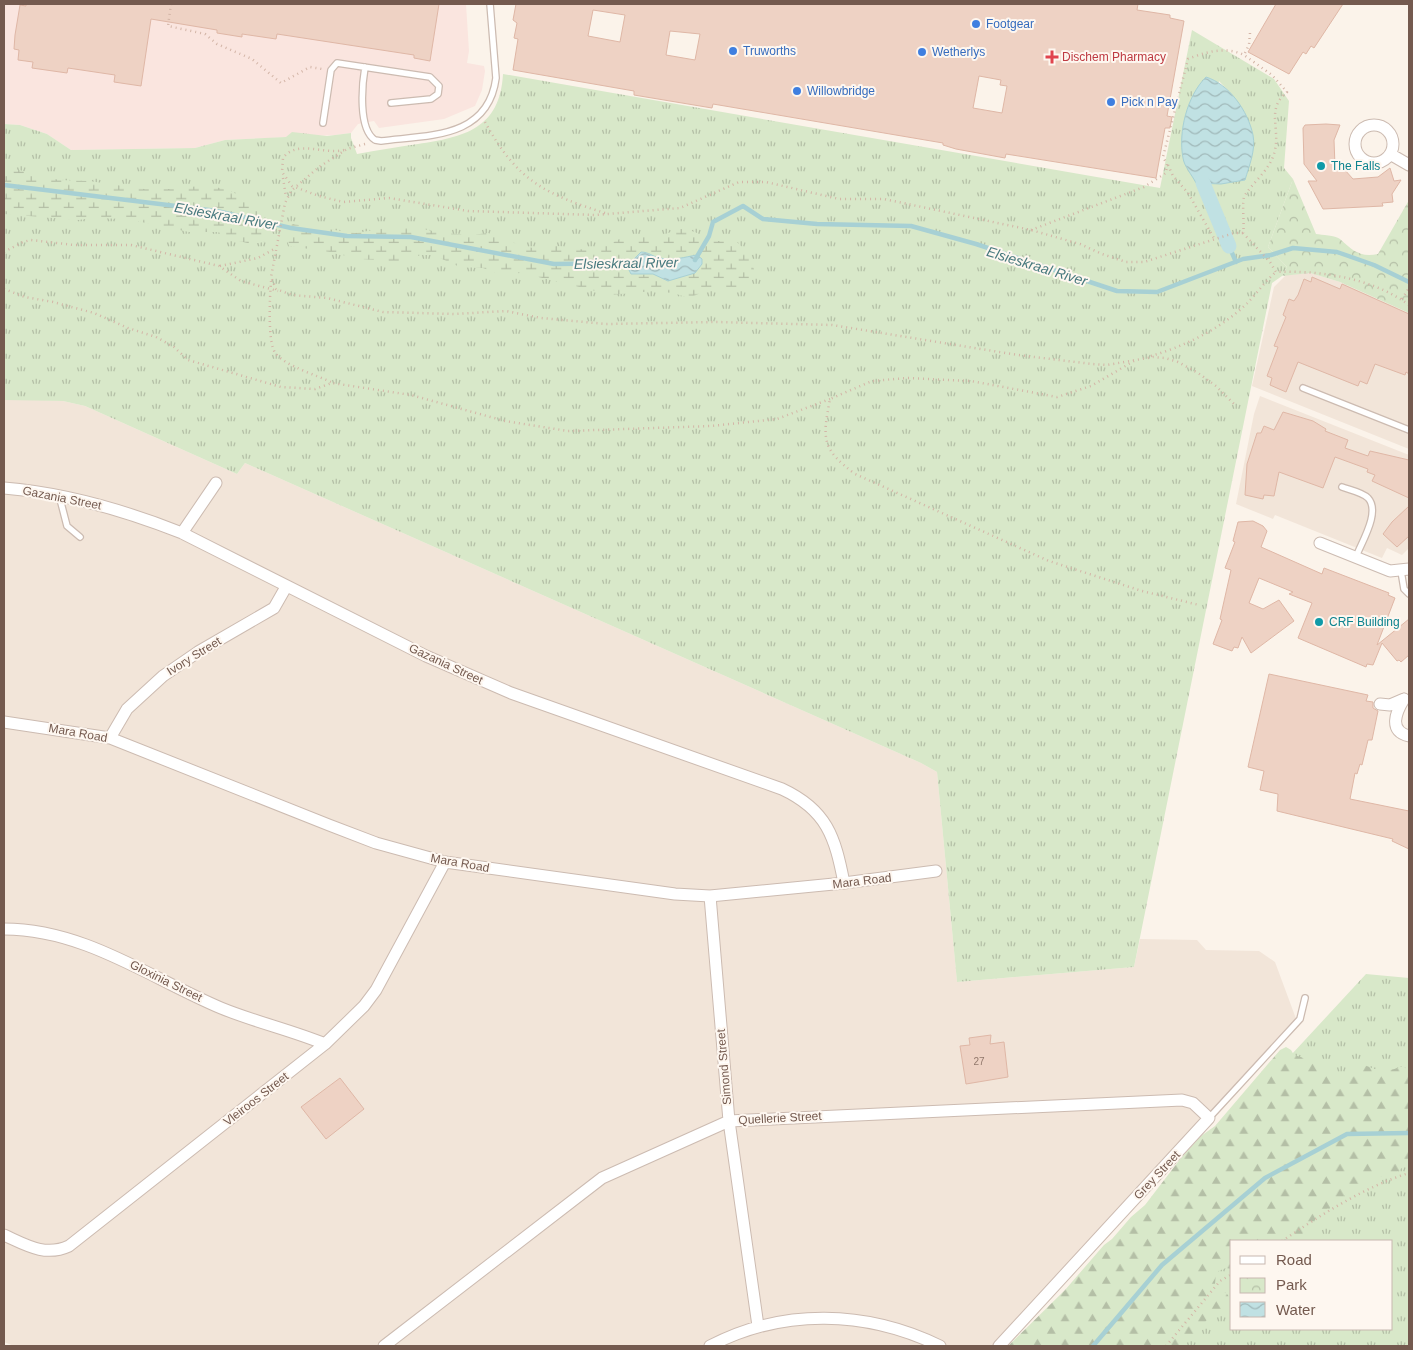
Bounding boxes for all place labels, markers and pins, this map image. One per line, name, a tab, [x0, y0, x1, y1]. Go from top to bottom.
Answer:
place label: Footgear	[986, 17, 1034, 31]
marker: Footgear	[970, 18, 982, 30]
place label: Truworths	[743, 44, 796, 58]
marker: Truworths	[727, 45, 739, 57]
place label: Wetherlys	[932, 45, 985, 59]
marker: Wetherlys	[916, 46, 928, 58]
place label: Dischem Pharmacy	[1062, 50, 1166, 64]
marker: Dischem Pharmacy	[1046, 51, 1058, 63]
place label: Willowbridge	[807, 84, 875, 98]
marker: Willowbridge	[791, 85, 803, 97]
place label: Pick n Pay	[1121, 95, 1178, 109]
marker: Pick n Pay	[1105, 96, 1117, 108]
place label: The Falls	[1331, 159, 1380, 173]
marker: The Falls	[1315, 160, 1327, 172]
place label: CRF Building	[1329, 615, 1400, 629]
marker: CRF Building	[1313, 616, 1325, 628]

